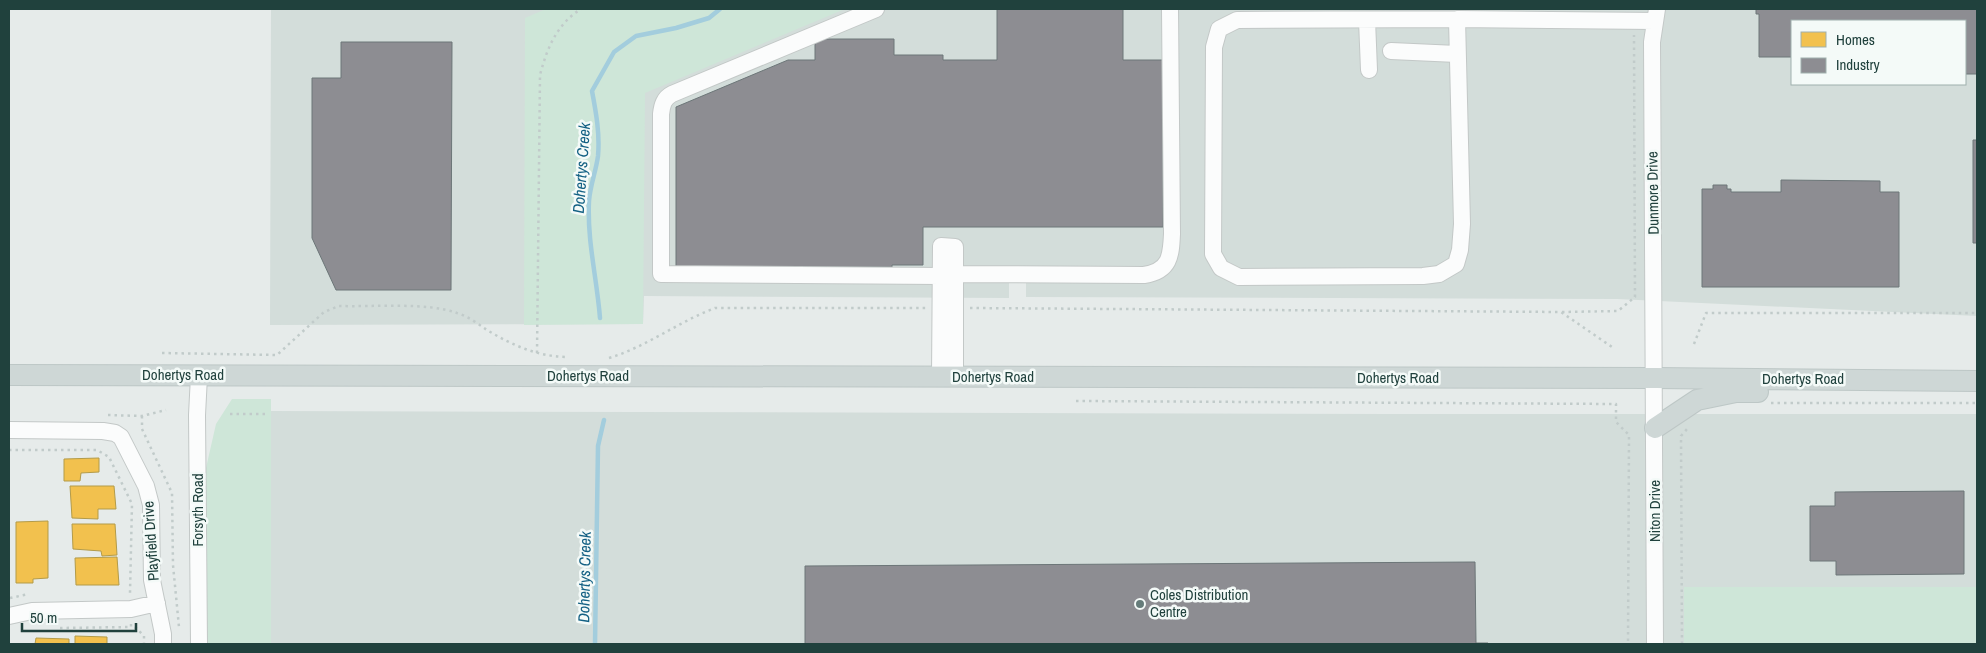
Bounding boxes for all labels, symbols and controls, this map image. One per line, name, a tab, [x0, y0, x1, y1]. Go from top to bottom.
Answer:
legend	[1791, 20, 1966, 85]
text: Homes	[1836, 29, 1875, 50]
text: Industry	[1836, 54, 1881, 75]
water label: Dohertys Creek	[567, 121, 595, 214]
street label: Dunmore Drive	[1641, 151, 1664, 235]
street label: Dohertys Road	[142, 364, 224, 385]
street label: Dohertys Road	[547, 365, 629, 386]
street label: Dohertys Road	[952, 366, 1034, 387]
street label: Dohertys Road	[1357, 367, 1439, 388]
street label: Dohertys Road	[1762, 368, 1844, 389]
street label: Forsyth Road	[187, 473, 208, 547]
street label: Niton Drive	[1644, 480, 1665, 542]
street label: Playfield Drive	[137, 500, 164, 582]
water label: Dohertys Creek	[572, 531, 596, 623]
place label: Coles Distribution Centre	[1150, 584, 1248, 622]
marker: Coles Distribution Centre	[1134, 598, 1146, 610]
scale bar	[22, 600, 136, 632]
text: 50 m	[30, 607, 57, 628]

